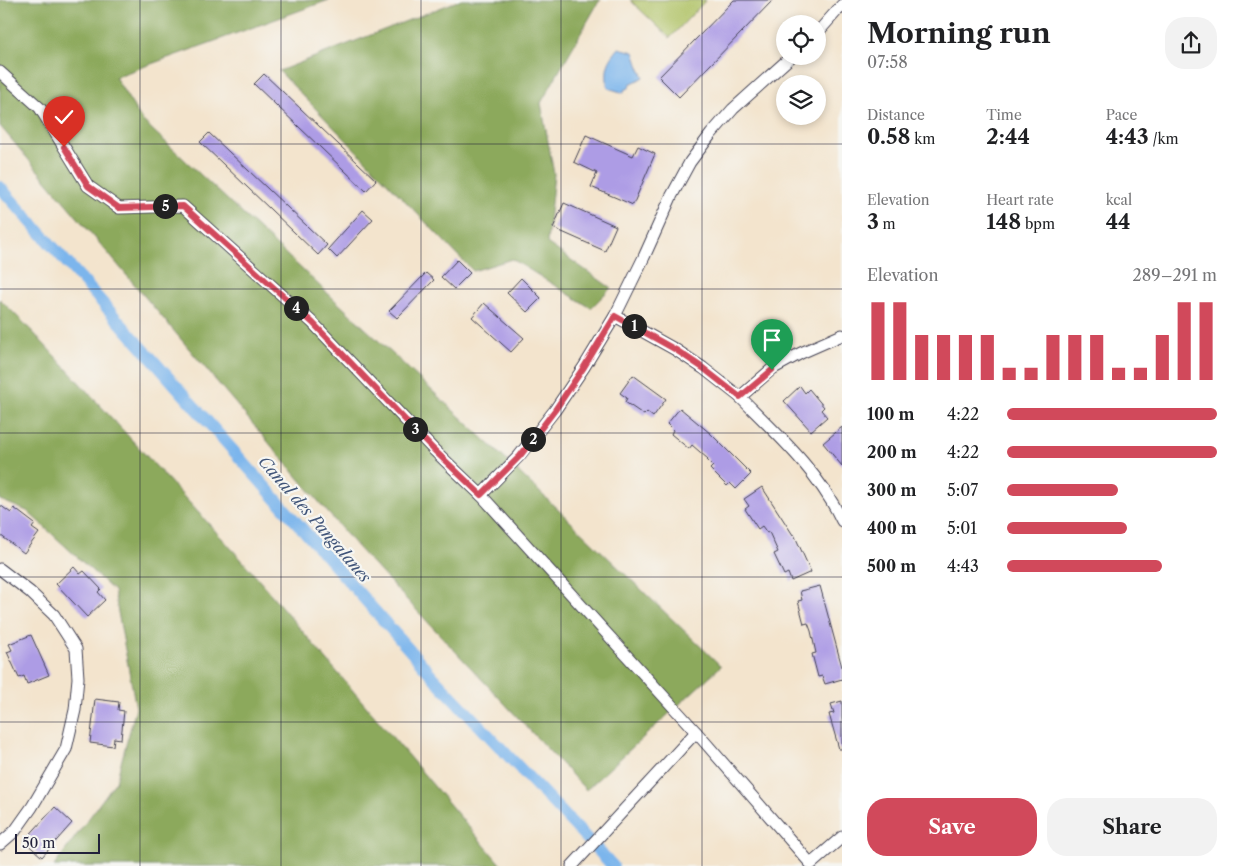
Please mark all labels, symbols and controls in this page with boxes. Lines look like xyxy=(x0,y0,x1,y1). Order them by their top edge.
map controls xyxy=(776,15,826,125)
button: locate xyxy=(776,15,826,65)
text: Morning run xyxy=(867,16,1051,50)
button: share xyxy=(1165,17,1217,69)
text: 07:58 xyxy=(867,52,908,72)
button: layers xyxy=(776,75,826,125)
pin xyxy=(43,96,85,147)
icon: check xyxy=(50,103,78,131)
text: Distance xyxy=(867,106,925,124)
text: Time xyxy=(986,106,1022,124)
text: Pace xyxy=(1106,106,1137,124)
text: 0.58 xyxy=(867,124,910,149)
text: 2:44 xyxy=(986,124,1030,149)
text: 4:43 xyxy=(1106,124,1149,149)
text: km xyxy=(910,130,935,148)
text: /km xyxy=(1149,130,1179,148)
text: Elevation xyxy=(867,191,930,209)
text: Heart rate xyxy=(986,191,1054,209)
text: kcal xyxy=(1106,191,1132,209)
pin: 5 xyxy=(152,194,178,218)
text: 5 xyxy=(162,197,169,215)
text: 3 xyxy=(867,209,879,234)
text: 148 xyxy=(986,209,1021,234)
text: 44 xyxy=(1106,209,1131,234)
text: m xyxy=(879,215,896,233)
text: bpm xyxy=(1021,215,1055,233)
text: Elevation xyxy=(867,265,938,285)
text: 289–291 m xyxy=(1133,265,1217,285)
pin: 4 xyxy=(284,296,308,320)
text: 4 xyxy=(292,299,301,317)
pin: 1 xyxy=(622,314,646,338)
text: 1 xyxy=(631,317,638,335)
pin xyxy=(751,319,793,370)
icon: arrive xyxy=(758,326,786,354)
text: 100 m xyxy=(867,404,914,424)
text: 4:22 xyxy=(947,404,979,424)
pin: 3 xyxy=(402,416,428,442)
text: 3 xyxy=(412,420,419,438)
pin: 2 xyxy=(520,426,546,452)
text: 2 xyxy=(529,430,538,448)
text: 200 m xyxy=(867,442,917,462)
text: 4:22 xyxy=(947,442,979,462)
water label: Canal des Pangalanes xyxy=(255,452,375,586)
text: 300 m xyxy=(867,480,916,500)
text: 5:07 xyxy=(947,480,978,500)
text: 400 m xyxy=(867,518,917,538)
text: 5:01 xyxy=(947,518,977,538)
text: 500 m xyxy=(867,556,916,576)
text: 4:43 xyxy=(947,556,979,576)
button: Save xyxy=(867,798,1037,856)
button: Share xyxy=(1047,798,1217,856)
scale bar xyxy=(15,831,100,854)
text: 50 m xyxy=(22,834,55,852)

